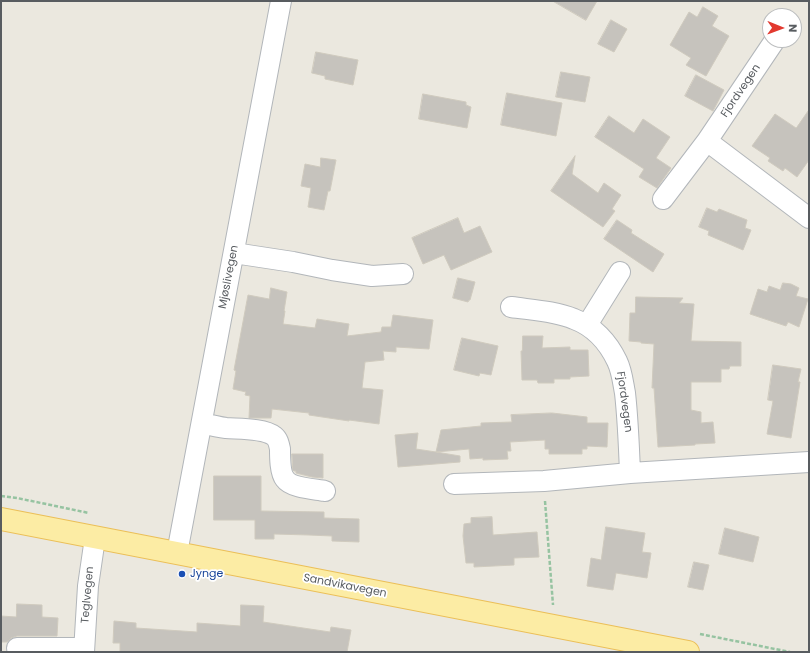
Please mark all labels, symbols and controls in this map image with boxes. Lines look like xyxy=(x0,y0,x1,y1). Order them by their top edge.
north arrow xyxy=(762,8,802,48)
text: N xyxy=(785,24,801,32)
street label: Fjordvegen xyxy=(718,62,764,120)
street label: Mjøslivegen xyxy=(216,244,242,310)
street label: Fjordvegen xyxy=(613,371,635,433)
street label: Teglvegen xyxy=(79,566,97,624)
place label: Jynge xyxy=(190,567,223,581)
marker: Jynge xyxy=(177,569,187,579)
street label: Sandvikavegen xyxy=(302,571,388,601)

